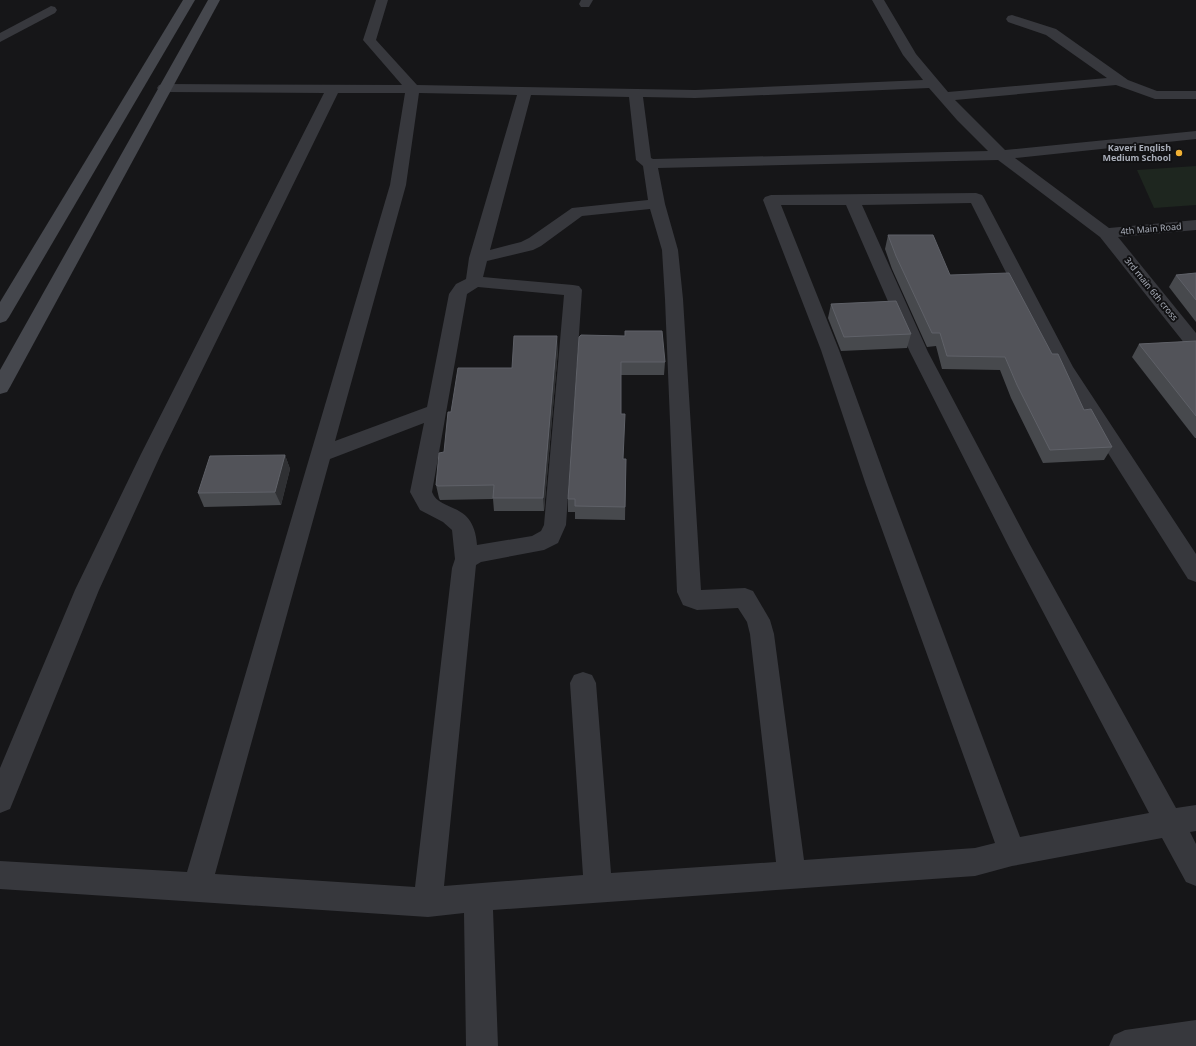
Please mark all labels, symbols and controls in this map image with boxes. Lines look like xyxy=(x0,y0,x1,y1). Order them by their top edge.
place label: Kaveri English Medium School xyxy=(1102,141,1171,164)
marker: Kaveri English Medium School xyxy=(1174,148,1184,158)
street label: 4th Main Road xyxy=(1120,219,1182,238)
street label: 3rd main 6th cross xyxy=(1122,254,1181,323)

